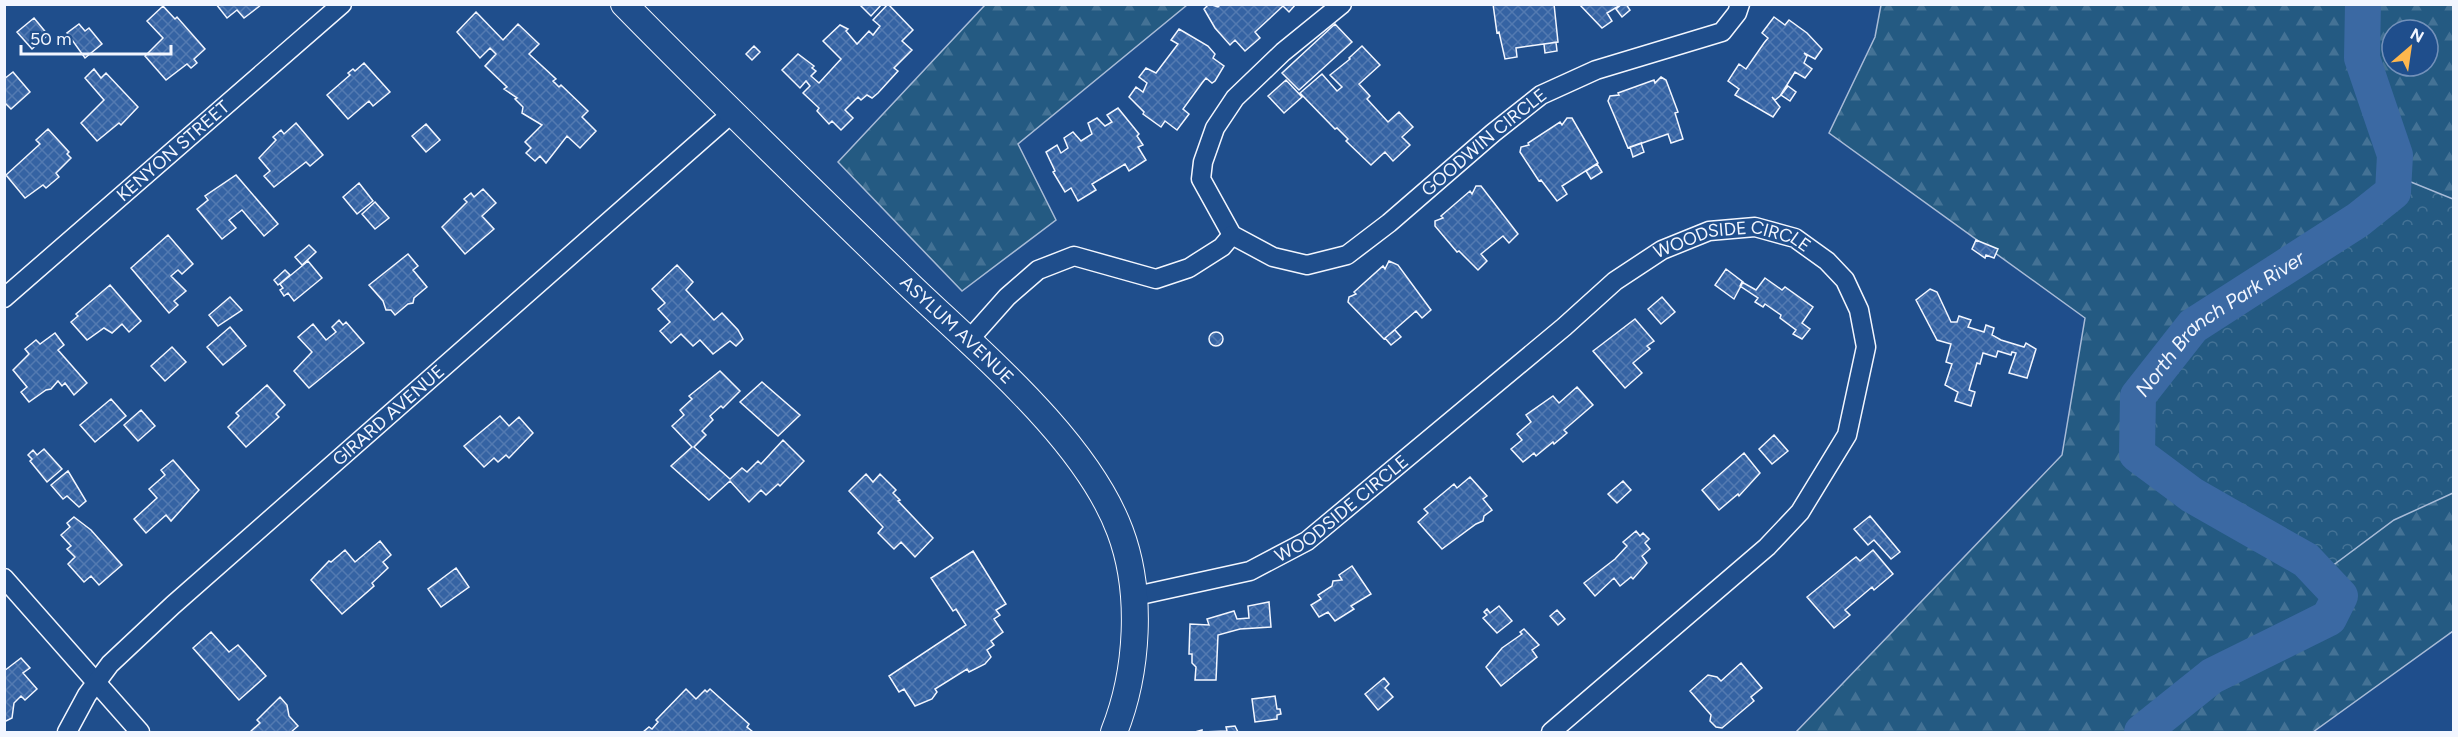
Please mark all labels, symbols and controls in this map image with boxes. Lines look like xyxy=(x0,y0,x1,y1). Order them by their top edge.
scale bar xyxy=(21,18,171,56)
north arrow xyxy=(2380,18,2440,78)
text: N xyxy=(2407,24,2427,47)
text: 50 m xyxy=(30,28,72,50)
street label: GOODWIN CIRCLE xyxy=(1417,84,1551,201)
street label: KENYON STREET xyxy=(112,96,234,206)
text: WOODSIDE CIRCLE xyxy=(1650,215,1815,263)
street label: WOODSIDE CIRCLE xyxy=(1650,242,1814,270)
water label: North Branch Park River xyxy=(2130,245,2310,401)
street label: ASYLUM AVENUE xyxy=(896,271,1018,389)
street label: GIRARD AVENUE xyxy=(328,360,449,470)
street label: WOODSIDE CIRCLE xyxy=(1271,450,1413,567)

